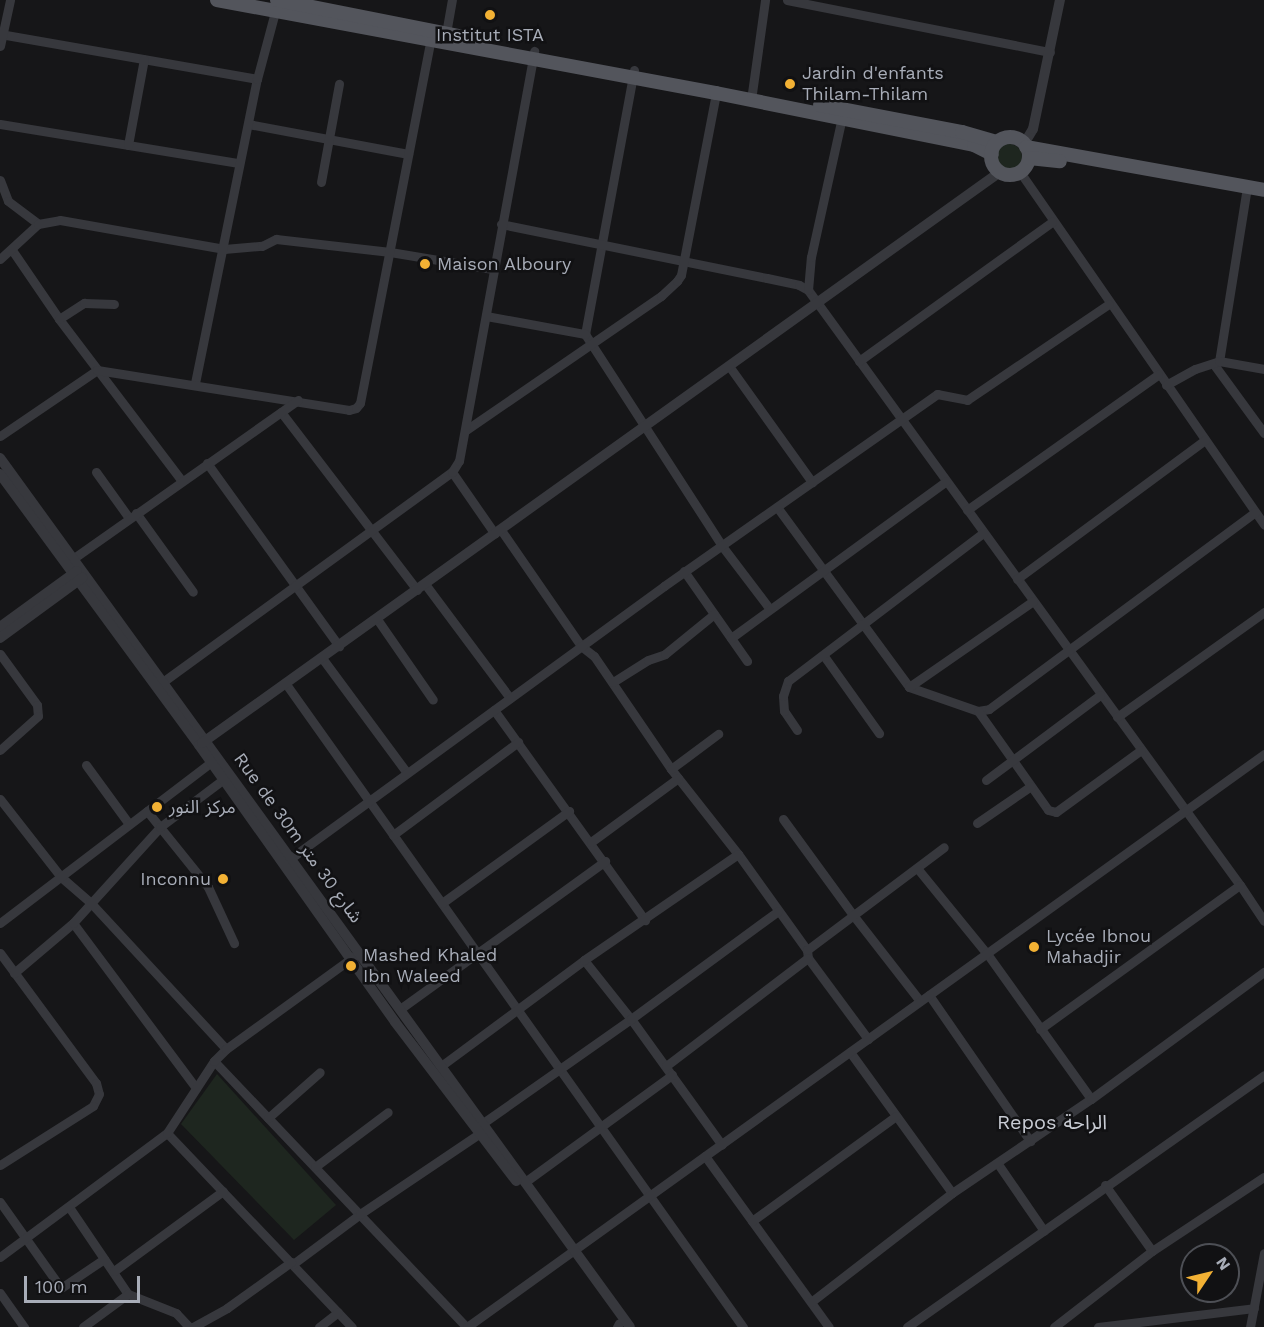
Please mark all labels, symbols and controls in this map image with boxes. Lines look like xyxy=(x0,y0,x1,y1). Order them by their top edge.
marker: Institut ISTA xyxy=(483,8,497,22)
place label: Institut ISTA xyxy=(436,24,544,46)
place label: Jardin d'enfants Thilam-Thilam xyxy=(802,63,944,106)
marker: Jardin d'enfants Thilam-Thilam xyxy=(783,77,797,91)
place label: Maison Alboury xyxy=(437,253,572,275)
marker: Maison Alboury xyxy=(418,257,432,271)
street label: Rue de 30m شارع 30 متر xyxy=(229,749,367,927)
place label: مركز النور xyxy=(169,796,236,818)
marker: مركز النور xyxy=(150,800,164,814)
place label: Inconnu xyxy=(140,868,211,890)
marker: Inconnu xyxy=(216,872,230,886)
place label: Lycée Ibnou Mahadjir xyxy=(1046,926,1151,968)
marker: Lycée Ibnou Mahadjir xyxy=(1027,940,1041,954)
place label: Mashed Khaled Ibn Waleed xyxy=(363,945,497,988)
marker: Mashed Khaled Ibn Waleed xyxy=(344,959,358,973)
district label: Repos الراحة xyxy=(997,1110,1107,1134)
north arrow xyxy=(1180,1243,1240,1303)
text: N xyxy=(1212,1253,1235,1274)
scale bar xyxy=(27,1264,142,1302)
text: 100 m xyxy=(35,1276,88,1297)

